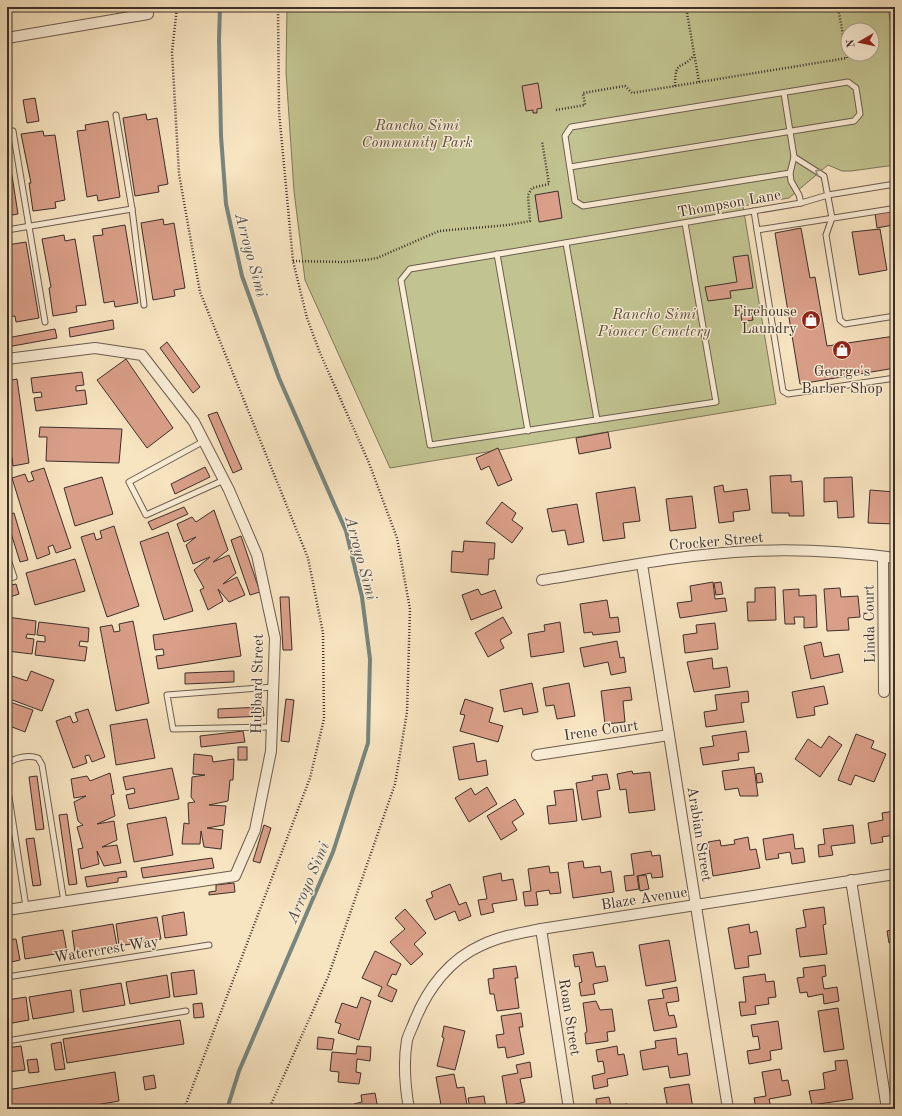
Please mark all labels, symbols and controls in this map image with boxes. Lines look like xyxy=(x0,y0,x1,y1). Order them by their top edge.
north arrow xyxy=(840,22,880,62)
text: N xyxy=(845,38,858,48)
park label: Rancho Simi Community Park xyxy=(361,119,473,151)
one-way arrow xyxy=(814,169,822,177)
street label: Thompson Lane xyxy=(676,188,782,221)
water label: Arroyo Simi xyxy=(231,211,269,300)
place label: Firehouse Laundry xyxy=(733,305,797,337)
park label: Rancho Simi Pioneer Cemetery xyxy=(597,308,711,340)
shop icon: Firehouse Laundry xyxy=(800,309,822,331)
shop icon: George's Barber Shop xyxy=(831,339,853,361)
place label: George's Barber Shop xyxy=(801,365,883,397)
water label: Arroyo Simi xyxy=(341,514,379,603)
street label: Crocker Street xyxy=(668,531,764,554)
street label: Linda Court xyxy=(862,585,879,663)
street label: Hubbard Street xyxy=(250,634,267,734)
street label: Irene Court xyxy=(563,719,639,744)
street label: Arabian Street xyxy=(684,786,713,883)
water label: Arroyo Simi xyxy=(284,839,333,927)
street label: Blaze Avenue xyxy=(600,885,689,914)
street label: Watercrest Way xyxy=(53,935,160,966)
street label: Roan Street xyxy=(555,978,582,1057)

